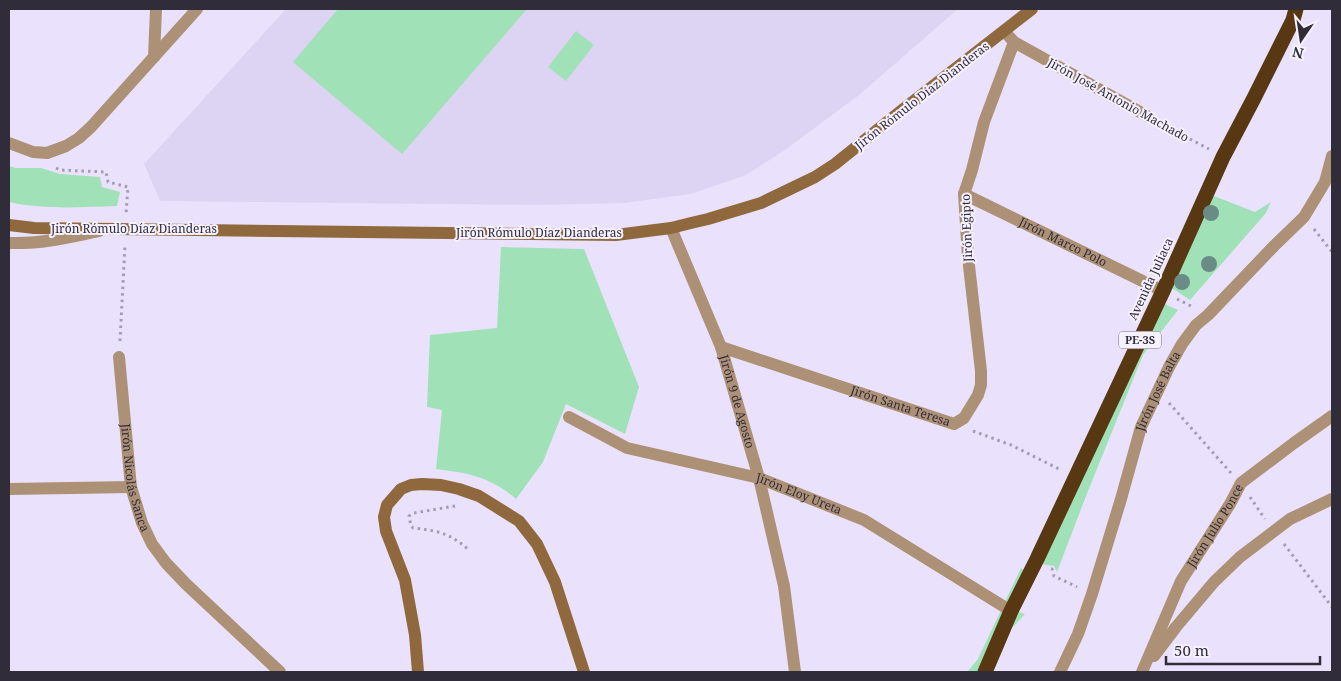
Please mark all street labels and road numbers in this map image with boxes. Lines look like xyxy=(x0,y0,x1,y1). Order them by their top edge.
street label: Jirón Rómulo Díaz Dianderas xyxy=(850,38,992,154)
street label: Jirón José Antonio Machado xyxy=(1044,53,1192,146)
street label: Jirón Egipto xyxy=(957,194,976,263)
street label: Jirón Marco Polo xyxy=(1015,213,1110,270)
street label: Jirón Rómulo Díaz Dianderas xyxy=(50,220,217,237)
street label: Jirón Rómulo Díaz Dianderas xyxy=(455,224,622,241)
street label: Avenida Juliaca xyxy=(1124,235,1177,323)
road number: PE-3S xyxy=(1119,332,1161,348)
street label: Jirón José Balta xyxy=(1131,348,1184,434)
street label: Jirón 9 de Agosto xyxy=(715,352,759,450)
street label: Jirón Santa Teresa xyxy=(848,381,953,430)
street label: Jirón Nicolás Sanca xyxy=(117,422,154,535)
street label: Jirón Eloy Ureta xyxy=(754,468,845,518)
street label: Jirón Julio Ponce xyxy=(1182,481,1247,572)

